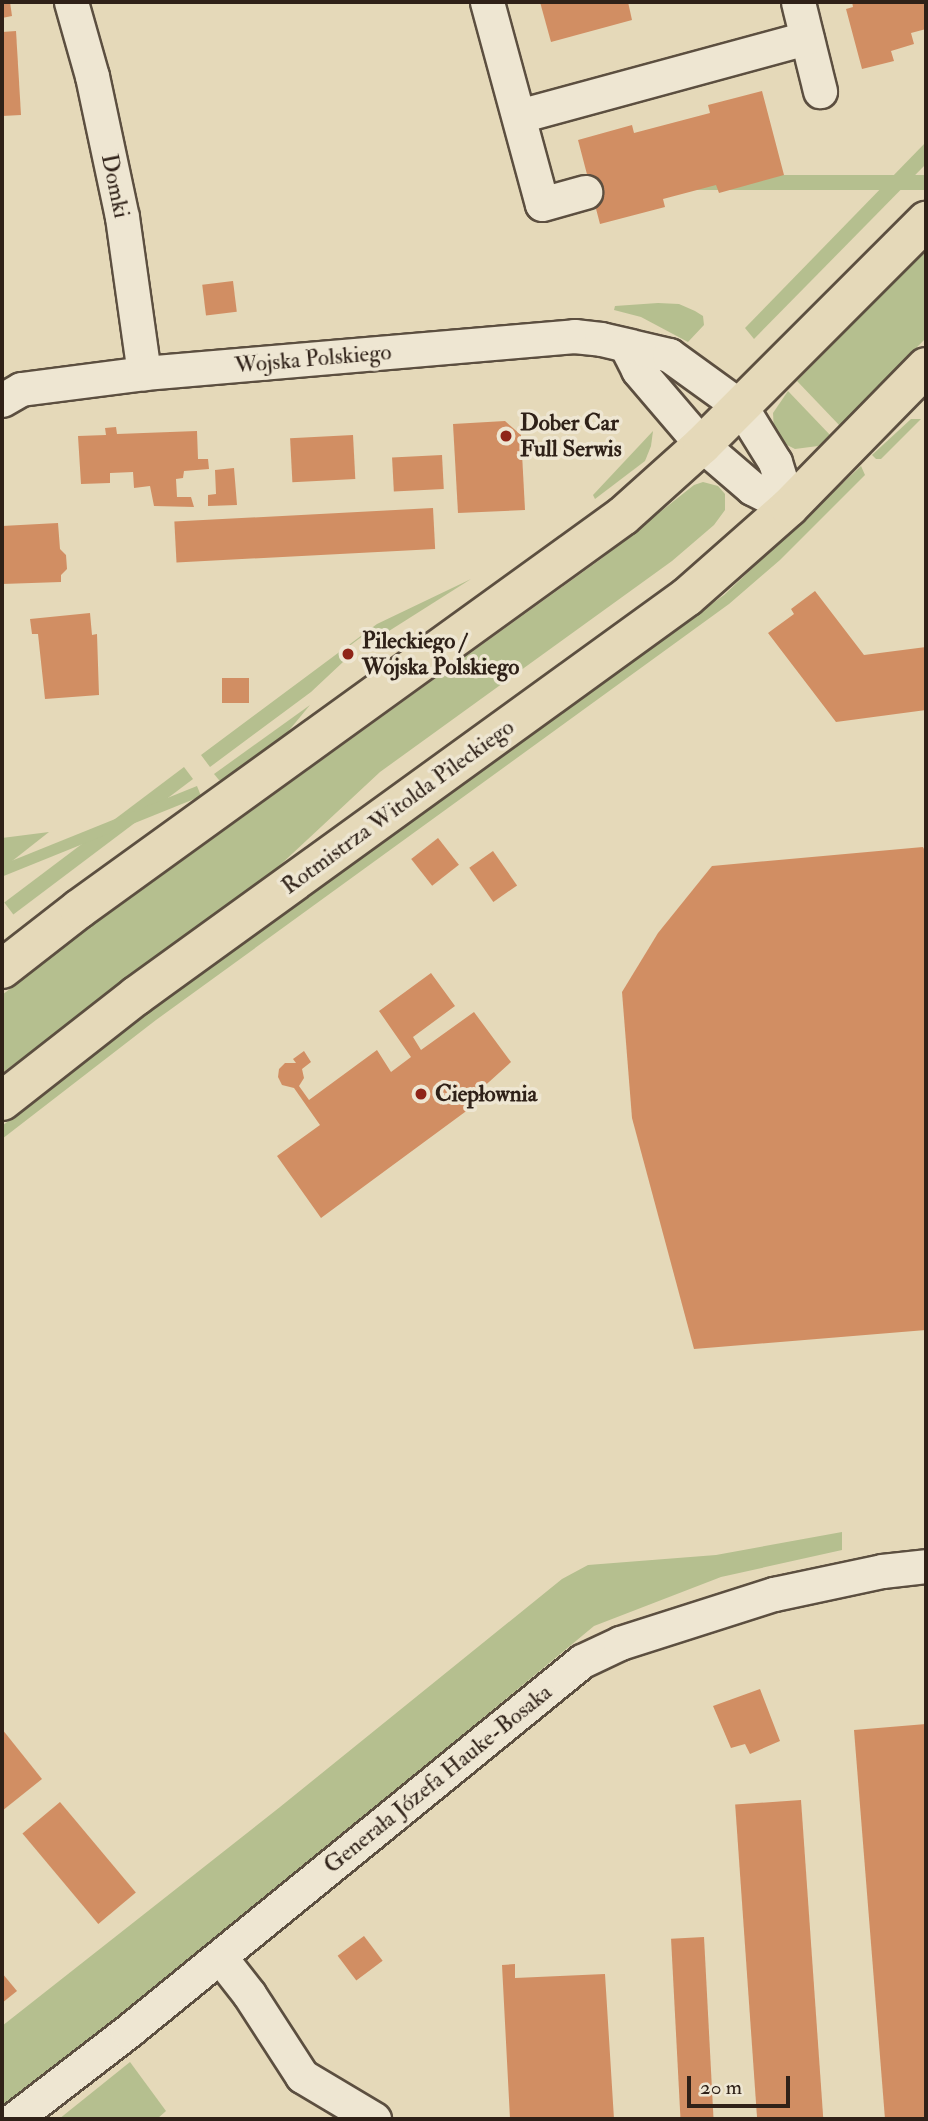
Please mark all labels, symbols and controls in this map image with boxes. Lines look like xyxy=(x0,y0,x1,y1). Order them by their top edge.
street label: Domki xyxy=(95,151,135,221)
street label: Wojska Polskiego xyxy=(233,338,393,380)
place label: Dober Car Full Serwis xyxy=(520,409,622,463)
marker: Dober Car Full Serwis xyxy=(498,428,514,444)
place label: Pileckiego / Wojska Polskiego xyxy=(362,627,519,681)
marker: Pileckiego / Wojska Polskiego xyxy=(340,646,356,662)
street label: Rotmistrza Witolda Pileckiego xyxy=(276,713,520,901)
place label: Ciepłownia xyxy=(435,1080,537,1108)
marker: Ciepłownia xyxy=(413,1086,429,1102)
street label: Generała Józefa Hauke-Bosaka xyxy=(319,1679,557,1879)
scale bar xyxy=(690,2062,793,2106)
text: 20 m xyxy=(700,2074,742,2101)

